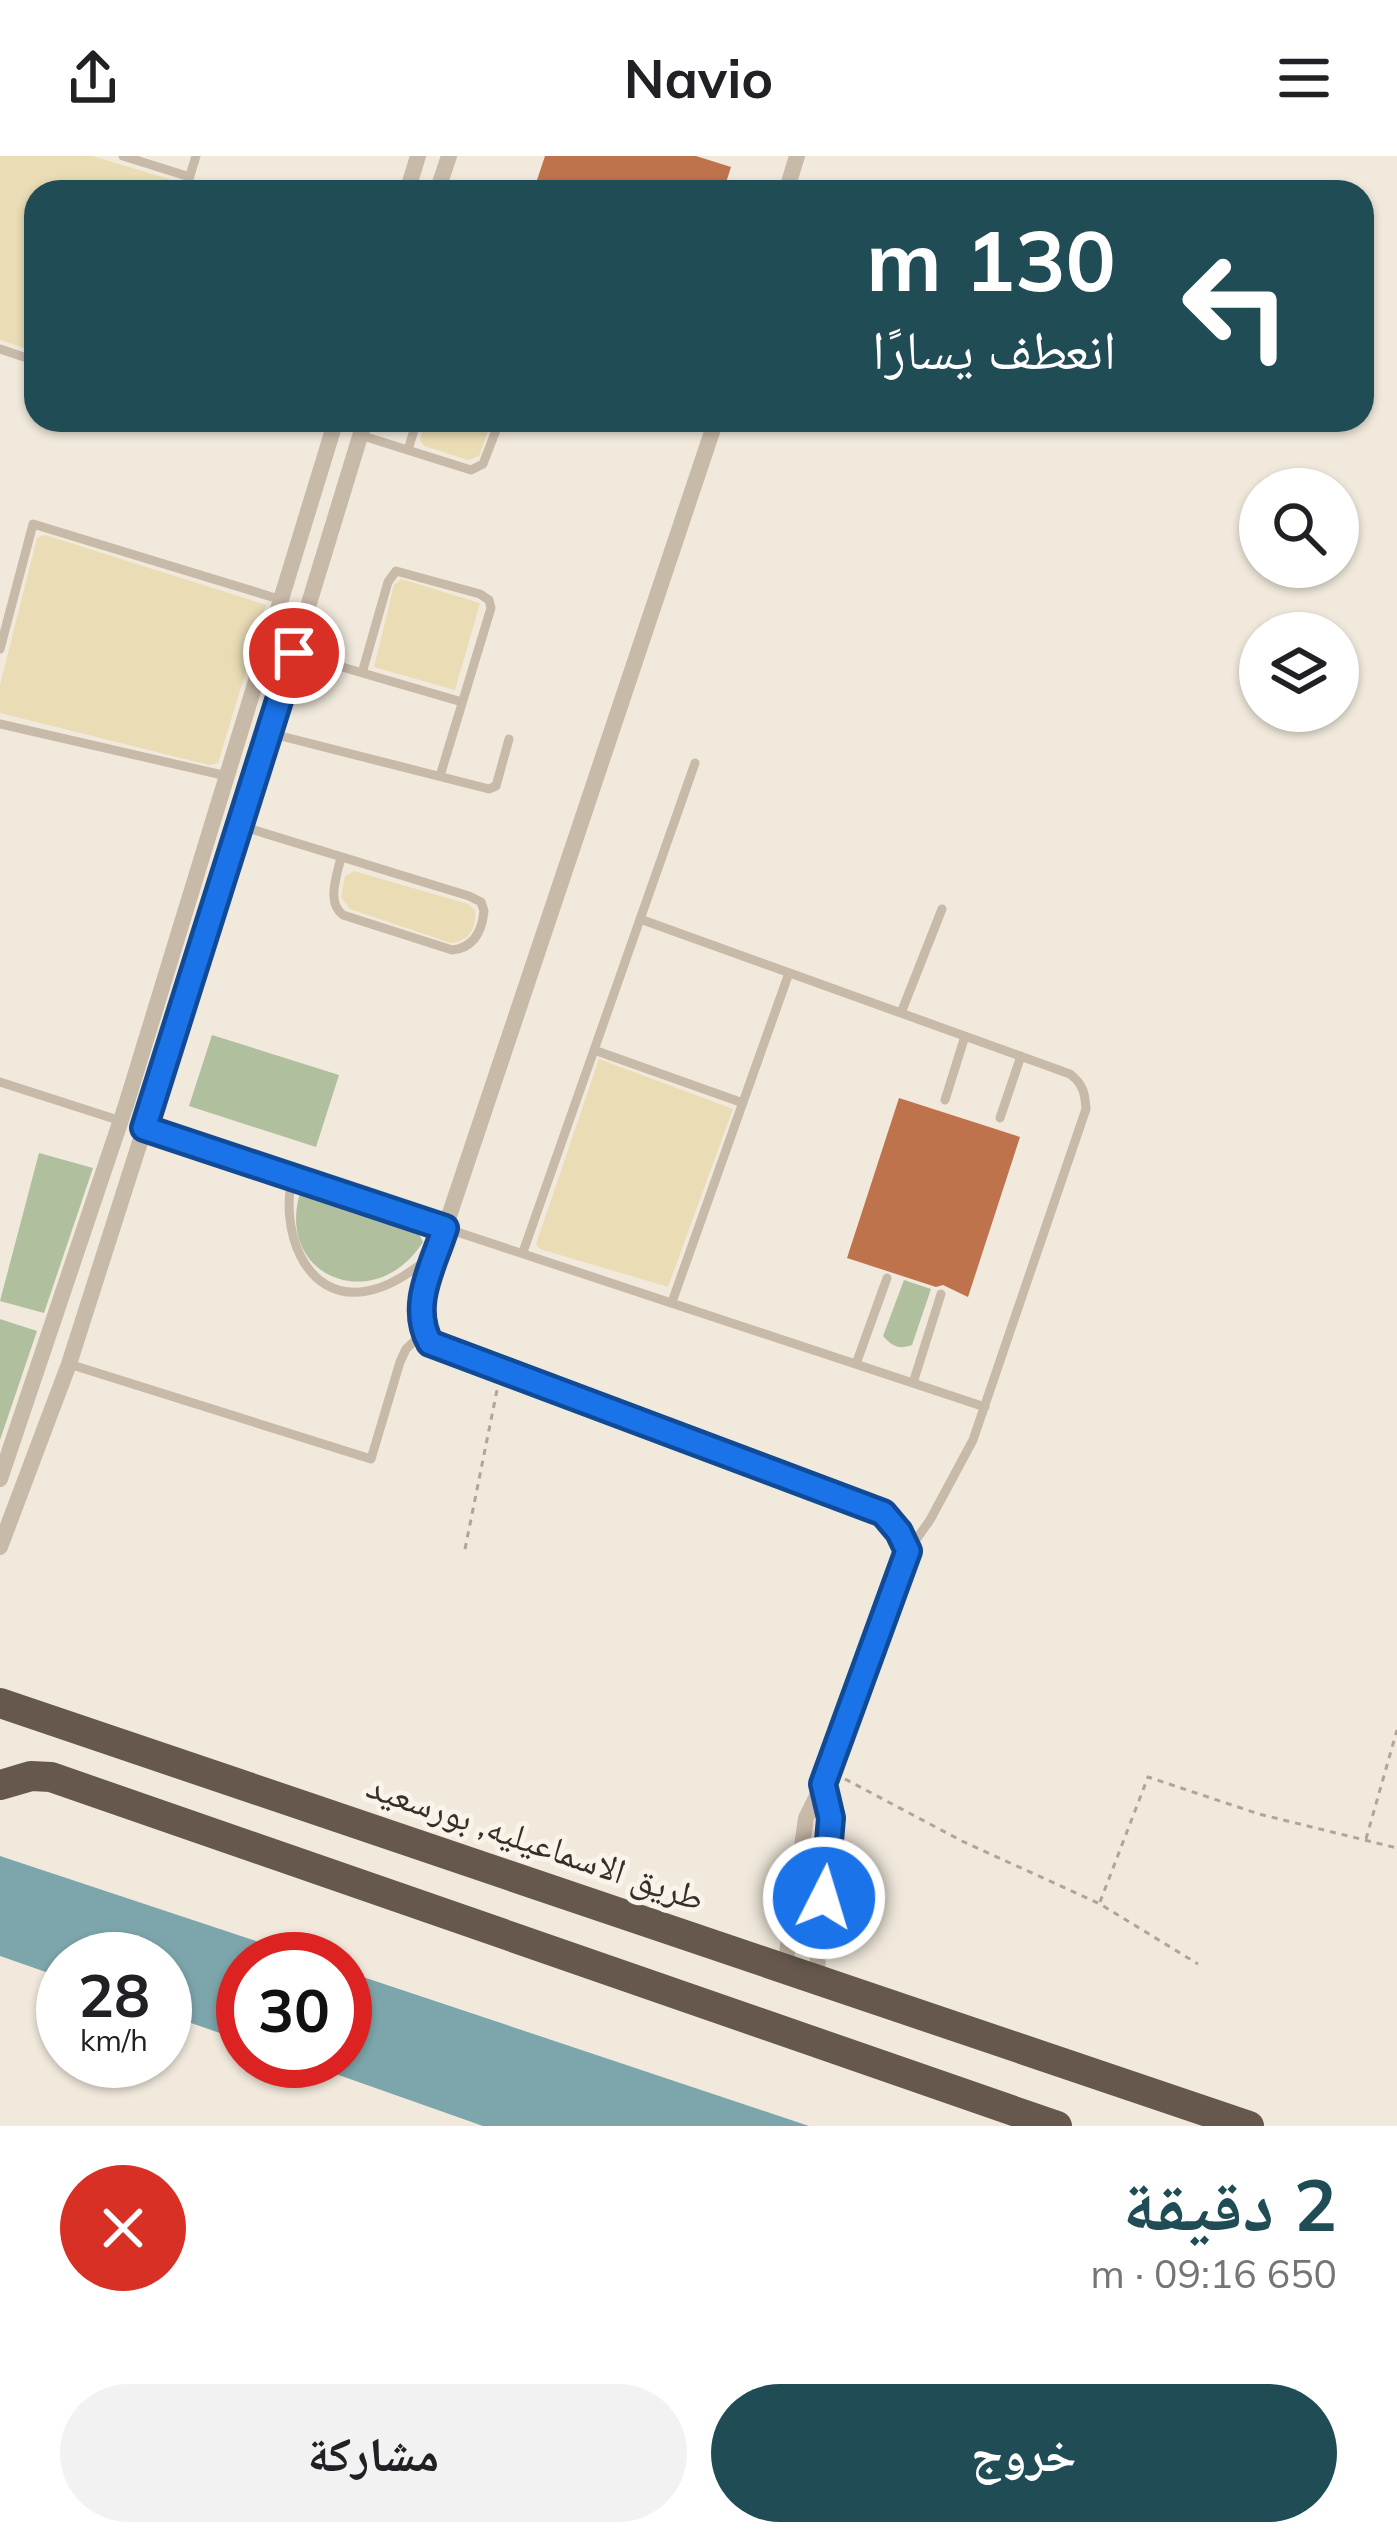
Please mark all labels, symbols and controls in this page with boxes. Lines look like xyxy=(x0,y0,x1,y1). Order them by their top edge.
text: Navio xyxy=(624,44,773,112)
icon: share xyxy=(60,45,126,111)
icon: menu xyxy=(1271,45,1337,111)
text: 130 m xyxy=(866,207,1116,312)
icon: left xyxy=(1158,228,1314,384)
text: انعطف يسارًا xyxy=(872,315,1116,383)
map controls xyxy=(1239,468,1359,732)
button: search xyxy=(1239,468,1359,588)
pin xyxy=(243,602,345,704)
button: layers xyxy=(1239,612,1359,732)
icon: arrive xyxy=(261,620,327,686)
street label: طريق الاسماعيليه, بورسعيد xyxy=(361,1762,711,1920)
position arrow xyxy=(761,1835,887,1961)
speed limit sign: 30 xyxy=(216,1932,372,2088)
text: 28 xyxy=(78,1957,150,2032)
text: km/h xyxy=(80,2021,148,2059)
text: 2 دقيقة xyxy=(1123,2159,1337,2249)
button: close xyxy=(60,2165,186,2291)
text: 650 m · 09:16 xyxy=(1091,2249,1337,2298)
button: مشاركة xyxy=(60,2384,687,2522)
button: خروج xyxy=(711,2384,1337,2522)

